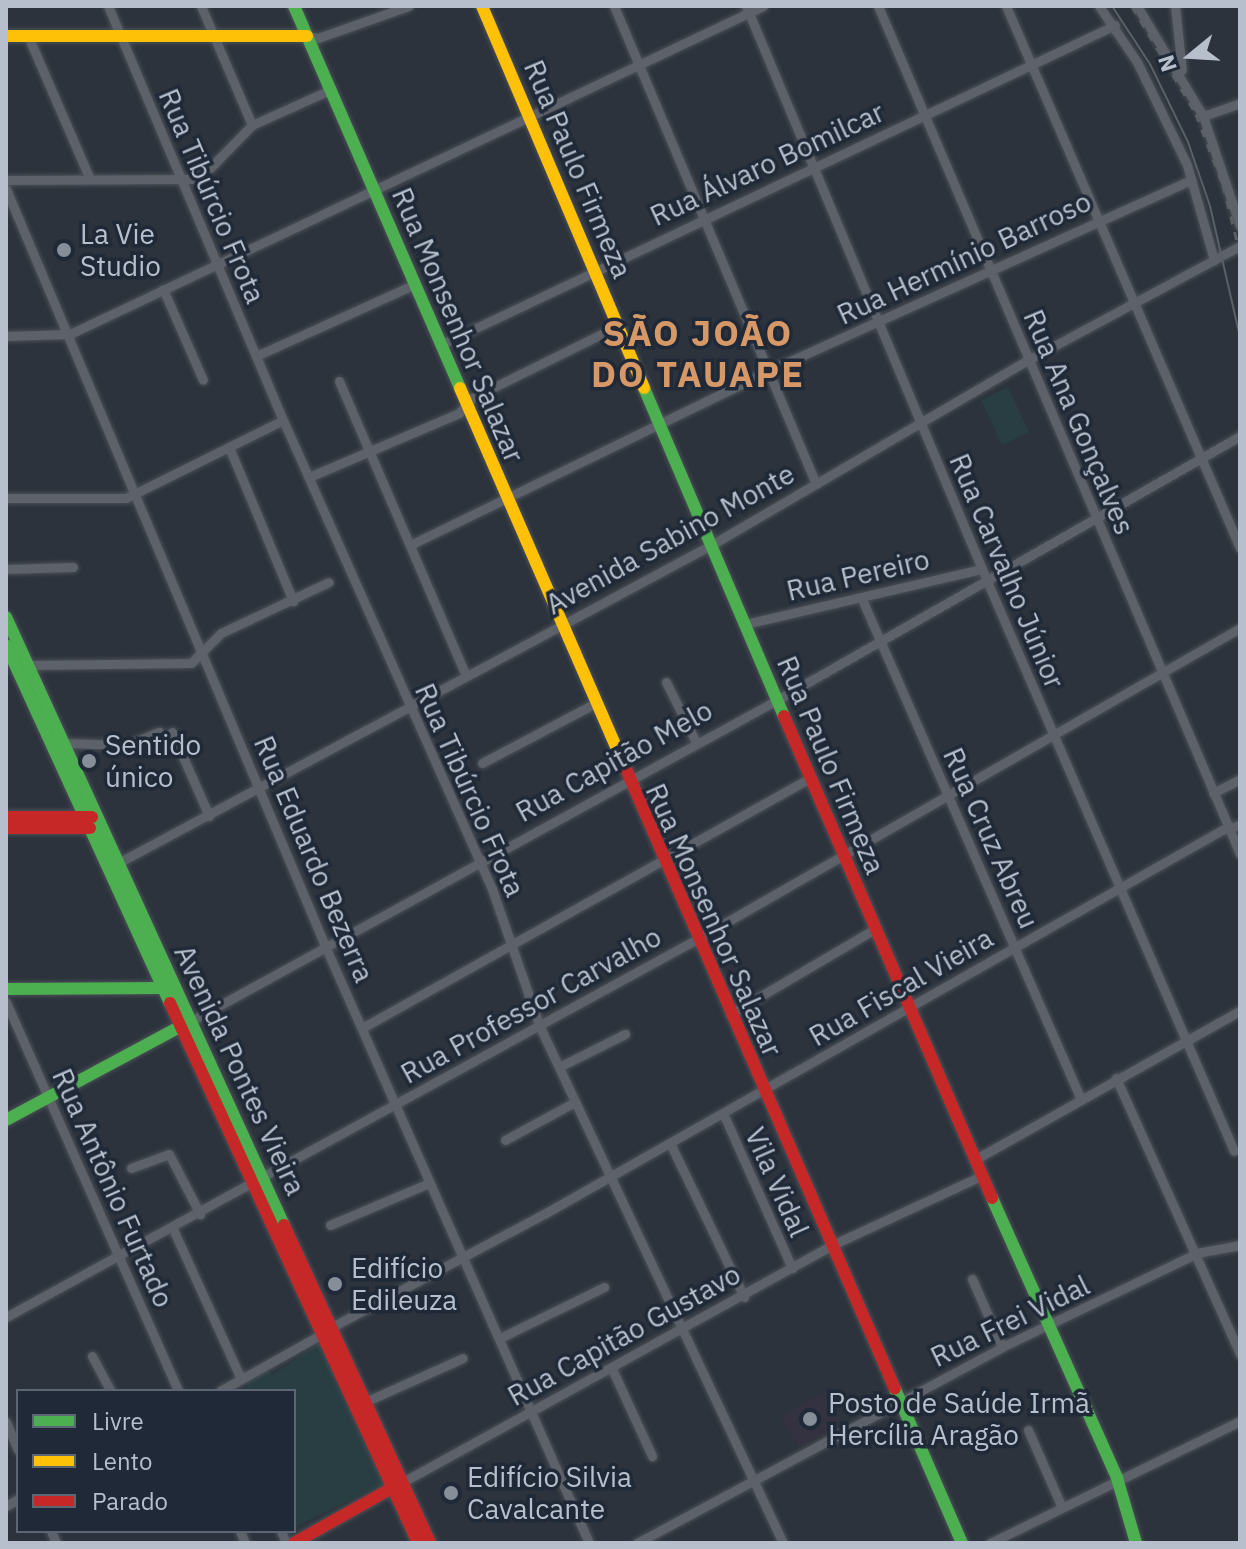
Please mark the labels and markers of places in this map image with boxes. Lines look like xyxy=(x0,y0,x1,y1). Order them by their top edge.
place label: La Vie Studio xyxy=(80,217,161,283)
marker: La Vie Studio xyxy=(55,241,73,259)
place label: Sentido único xyxy=(105,728,201,794)
marker: Sentido único xyxy=(80,752,98,770)
place label: Edifício Edileuza xyxy=(351,1251,457,1317)
marker: Edifício Edileuza xyxy=(326,1275,344,1293)
place label: Posto de Saúde Irmã Hercília Aragão xyxy=(828,1386,1090,1452)
marker: Posto de Saúde Irmã Hercília Aragão xyxy=(799,1408,821,1430)
place label: Edifício Silvia Cavalcante xyxy=(467,1460,632,1526)
marker: Edifício Silvia Cavalcante xyxy=(442,1484,460,1502)

